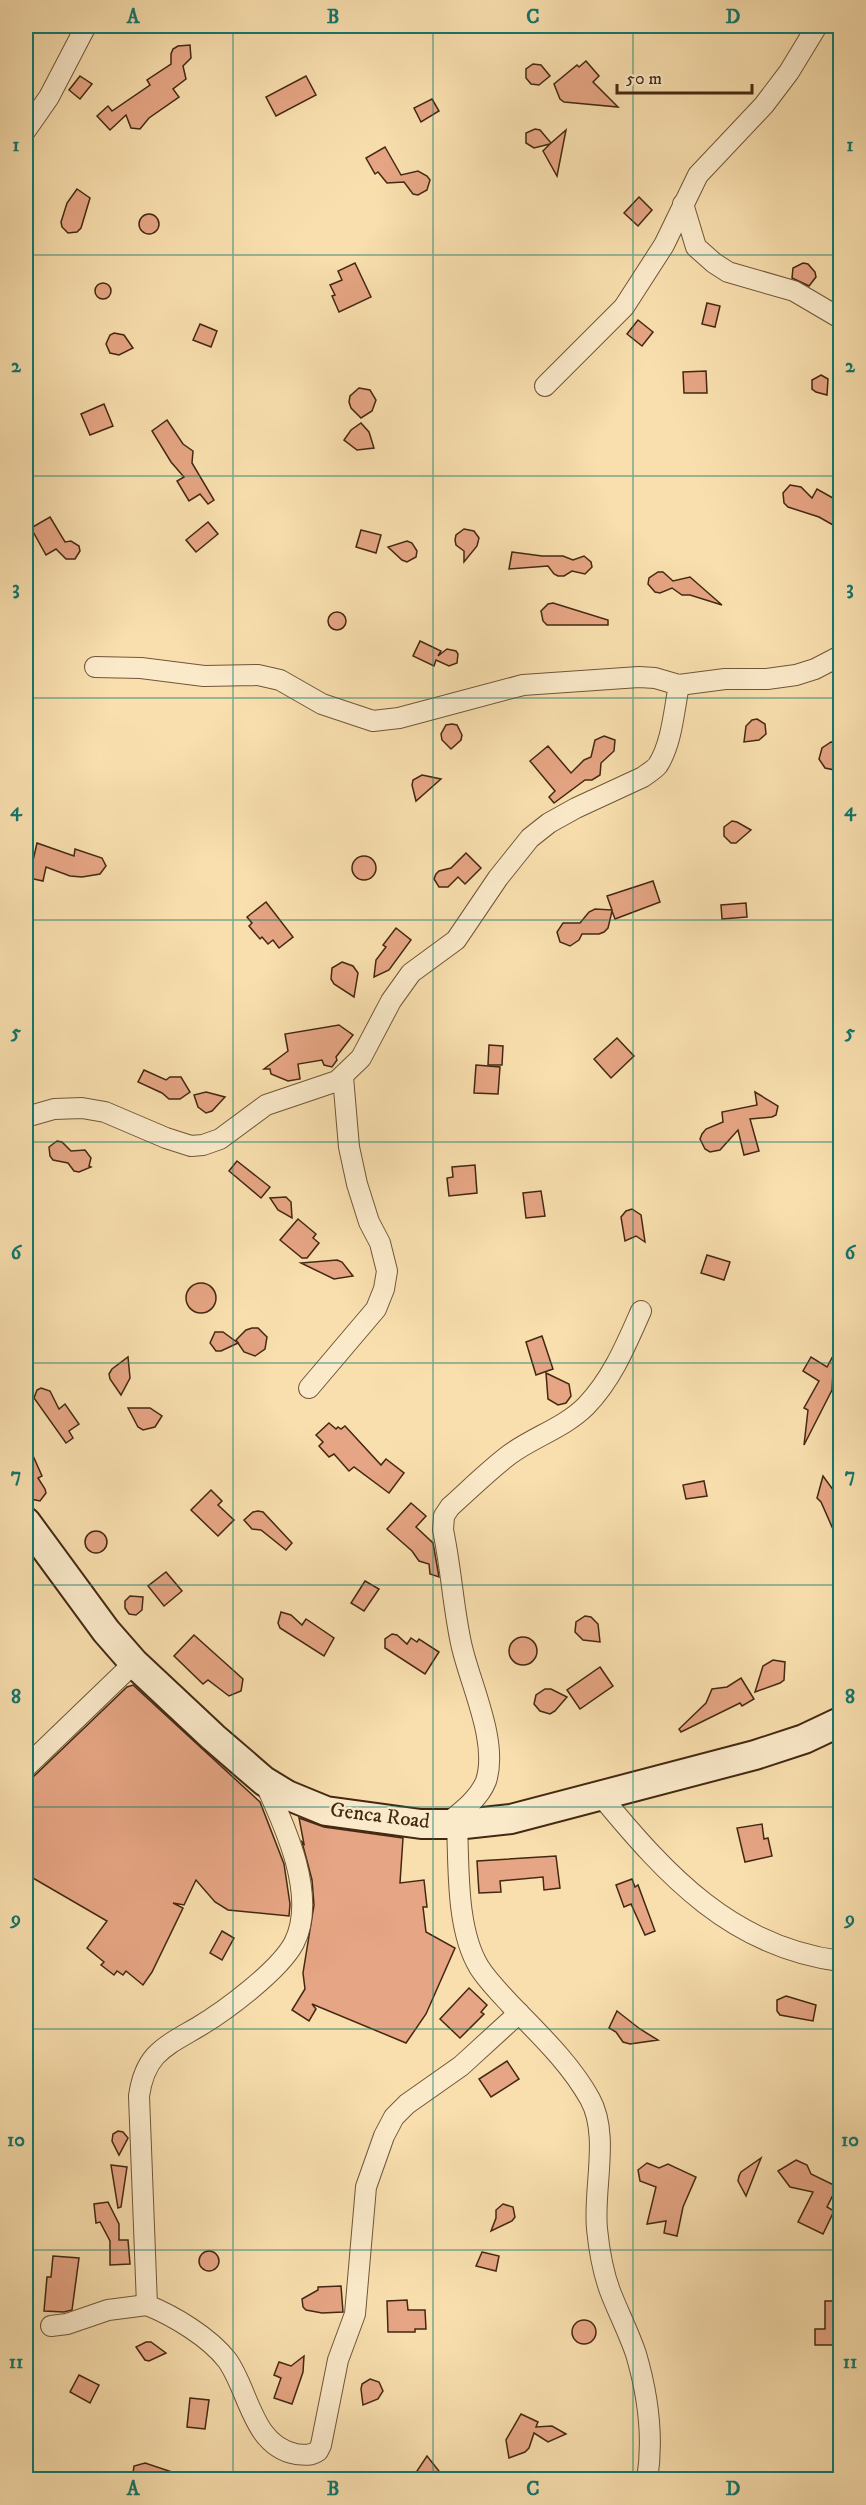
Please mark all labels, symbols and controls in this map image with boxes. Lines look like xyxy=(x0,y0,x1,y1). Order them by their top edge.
text: A xyxy=(126,5,141,30)
text: B xyxy=(327,5,339,30)
text: C xyxy=(526,5,540,30)
text: D xyxy=(726,5,741,30)
scale bar xyxy=(617,57,752,95)
text: 50 m xyxy=(626,68,662,90)
text: 1 xyxy=(12,133,20,158)
text: 1 xyxy=(846,133,854,158)
text: 2 xyxy=(11,354,22,379)
text: 2 xyxy=(845,354,856,379)
text: 3 xyxy=(12,576,20,601)
text: 3 xyxy=(846,576,854,601)
text: 4 xyxy=(10,798,23,823)
text: 4 xyxy=(844,798,857,823)
text: 5 xyxy=(10,1020,21,1045)
text: 5 xyxy=(844,1020,855,1045)
text: 6 xyxy=(11,1241,23,1266)
text: 6 xyxy=(845,1241,857,1266)
text: 7 xyxy=(11,1463,21,1488)
text: 7 xyxy=(845,1463,855,1488)
text: 8 xyxy=(11,1685,21,1710)
text: 8 xyxy=(845,1685,855,1710)
street label: Genca Road xyxy=(329,1797,432,1835)
text: 9 xyxy=(9,1907,21,1932)
text: 9 xyxy=(843,1907,855,1932)
text: 10 xyxy=(7,2128,25,2153)
text: 10 xyxy=(841,2128,859,2153)
text: 11 xyxy=(9,2350,23,2375)
text: 11 xyxy=(843,2350,857,2375)
text: A xyxy=(126,2477,141,2502)
text: B xyxy=(327,2477,339,2502)
text: C xyxy=(526,2477,540,2502)
text: D xyxy=(726,2477,741,2502)

